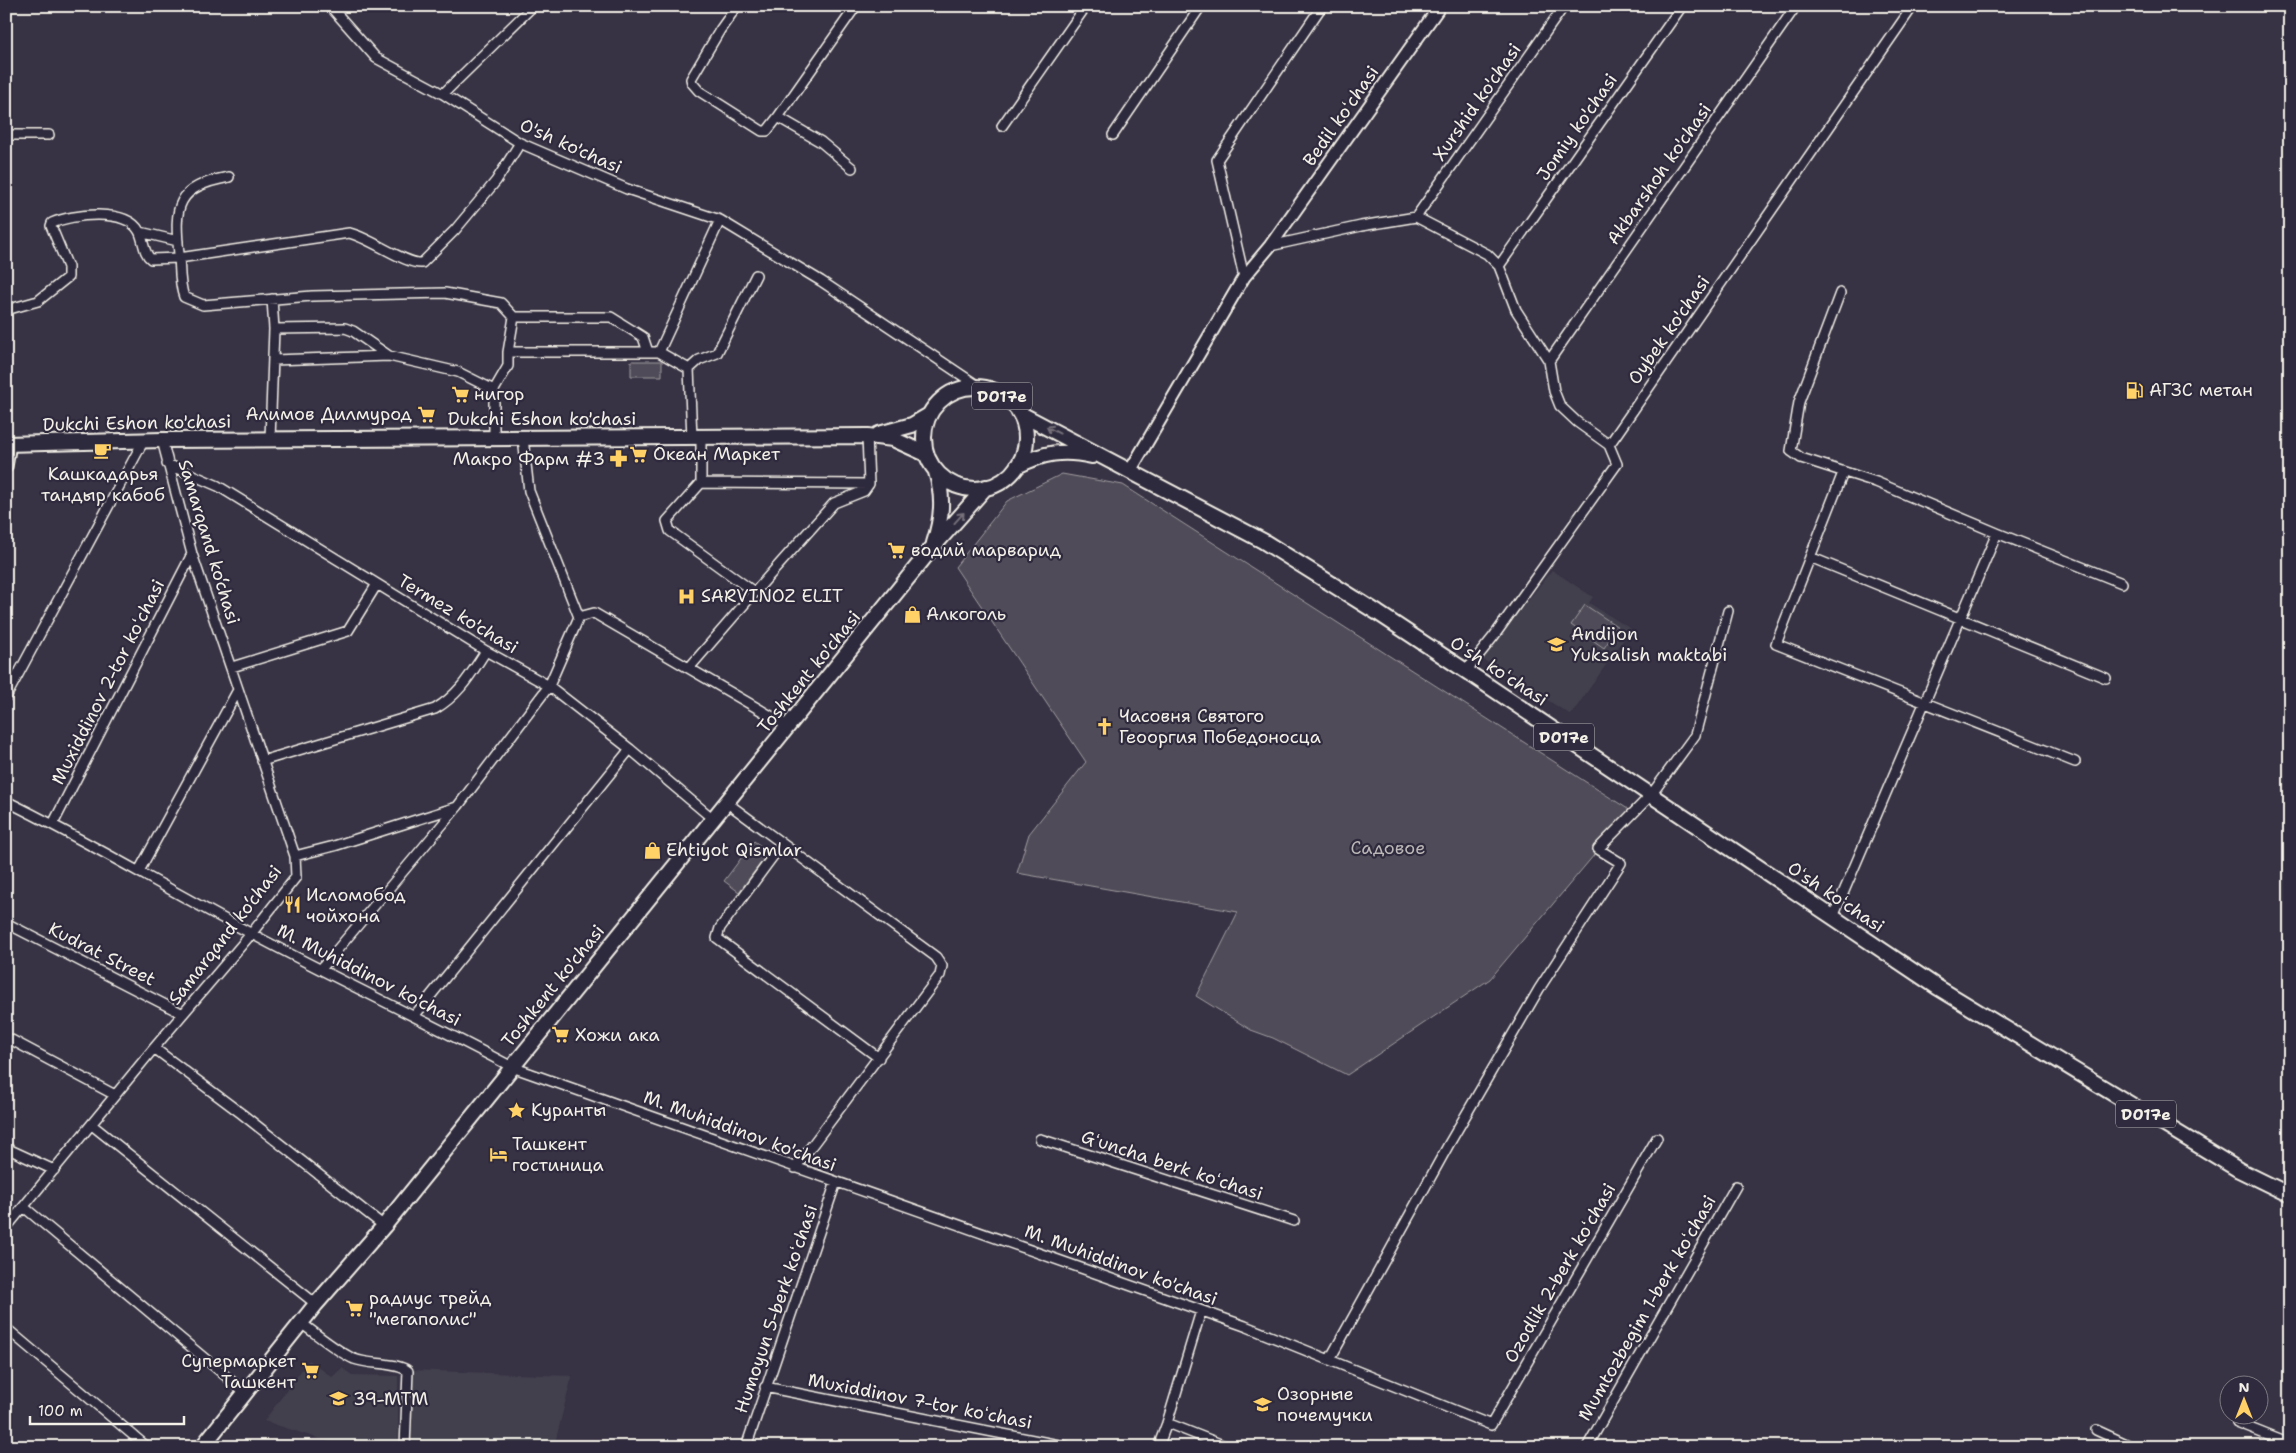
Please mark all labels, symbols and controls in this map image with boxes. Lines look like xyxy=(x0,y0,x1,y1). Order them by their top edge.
street label: Xurshid ko'chasi xyxy=(1427,38,1527,166)
street label: Bedil koʻchasi xyxy=(1298,61,1384,171)
street label: Jomiy ko'chasi xyxy=(1531,69,1623,185)
street label: Akbarshoh ko'chasi xyxy=(1601,99,1717,249)
street label: O'sh ko'chasi xyxy=(516,113,626,179)
street label: Oybek ko'chasi xyxy=(1623,271,1715,389)
place label: АГЗС метан xyxy=(2149,378,2253,402)
fuel station icon: АГЗС метан xyxy=(2125,380,2145,400)
place label: нигор xyxy=(474,382,525,406)
road number: D017e xyxy=(972,382,1032,410)
supermarket icon: нигор xyxy=(450,384,470,404)
place label: Алимов Дилмурод xyxy=(245,402,413,426)
supermarket icon: Алимов Дилмурод xyxy=(416,404,436,424)
street label: Dukchi Eshon ko'chasi xyxy=(448,407,636,431)
street label: Dukchi Eshon ko'chasi xyxy=(43,409,231,437)
one-way arrow xyxy=(1046,425,1061,435)
cafe icon: Кашкадарья тандыр кабоб xyxy=(93,441,113,461)
place label: Океан Маркет xyxy=(653,442,781,466)
supermarket icon: Океан Маркет xyxy=(629,444,649,464)
place label: Макро Фарм #3 xyxy=(453,447,605,471)
pharmacy icon: Макро Фарм #3 xyxy=(609,449,629,469)
street label: Samarqand ko‘chasi xyxy=(173,457,245,627)
place label: Кашкадарья тандыр кабоб xyxy=(41,462,165,507)
one-way arrow xyxy=(954,511,965,524)
place label: водий марварид xyxy=(911,538,1062,562)
supermarket icon: водий марварид xyxy=(887,540,907,560)
street label: Termez ko'chasi xyxy=(393,569,523,659)
street label: Muxiddinov 2-tor koʻchasi xyxy=(46,575,170,789)
place label: SARVINOZ ELIT xyxy=(701,584,843,608)
hospital icon: SARVINOZ ELIT xyxy=(677,586,697,606)
place label: Алкоголь xyxy=(926,602,1006,626)
shop icon: Алкоголь xyxy=(902,604,922,624)
street label: Toshkent ko'chasi xyxy=(752,606,866,738)
place label: Andijon Yuksalish maktabi xyxy=(1571,622,1727,667)
street label: Oʻsh koʻchasi xyxy=(1446,630,1552,712)
school or university icon: Andijon Yuksalish maktabi xyxy=(1547,634,1567,654)
place label: Часовня Святого Геооргия Победоносца xyxy=(1119,704,1321,749)
church icon: Часовня Святого Геооргия Победоносца xyxy=(1095,716,1115,736)
road number: D017e xyxy=(1534,724,1594,750)
park label: Садовое xyxy=(1351,836,1425,860)
place label: Ehtiyot Qismlar xyxy=(666,838,802,862)
shop icon: Ehtiyot Qismlar xyxy=(642,840,662,860)
street label: Oʻsh koʻchasi xyxy=(1783,856,1889,938)
street label: Samarqand ko‘chasi xyxy=(163,860,287,1010)
place label: Исломобод чойхона xyxy=(306,883,406,928)
restaurant icon: Исломобод чойхона xyxy=(282,895,302,915)
street label: Kudrat Street xyxy=(44,917,160,991)
street label: M. Muhiddinov ko'chasi xyxy=(273,918,465,1032)
street label: Toshkent ko'chasi xyxy=(496,920,610,1052)
place label: Хожи ака xyxy=(575,1023,660,1047)
supermarket icon: Хожи ака xyxy=(551,1025,571,1045)
street label: M. Muhiddinov ko'chasi xyxy=(640,1085,840,1177)
place label: Куранты xyxy=(531,1098,606,1122)
place icon: Куранты xyxy=(507,1100,527,1120)
road number: D017e xyxy=(2116,1100,2176,1128)
street label: Gʻuncha berk koʻchasi xyxy=(1078,1124,1266,1206)
place label: Ташкент гостиница xyxy=(512,1132,604,1177)
hotel icon: Ташкент гостиница xyxy=(488,1144,508,1164)
street label: Ozodlik 2-berk koʻchasi xyxy=(1499,1179,1621,1367)
street label: Mumtozbegim 1-berk koʻchasi xyxy=(1572,1191,1722,1425)
street label: Humoyun 5-berk koʻchasi xyxy=(729,1201,823,1417)
street label: M. Muhiddinov ko'chasi xyxy=(1021,1219,1221,1311)
place label: радиус трейд "мегаполис" xyxy=(369,1286,492,1331)
supermarket icon: радиус трейд "мегаполис" xyxy=(345,1298,365,1318)
place label: Супермаркет Ташкент xyxy=(181,1349,297,1394)
supermarket icon: Супермаркет Ташкент xyxy=(300,1361,320,1381)
street label: Muxiddinov 7-tor koʻchasi xyxy=(806,1367,1034,1435)
north arrow xyxy=(2218,1376,2268,1426)
text: N xyxy=(2238,1378,2250,1396)
place label: Озорные почемучки xyxy=(1277,1382,1373,1427)
place label: 39-MTM xyxy=(353,1387,428,1411)
school or university icon: 39-MTM xyxy=(329,1389,349,1409)
scale bar xyxy=(30,1393,184,1425)
school or university icon: Озорные почемучки xyxy=(1253,1394,1273,1414)
text: 100 m xyxy=(38,1401,83,1421)

